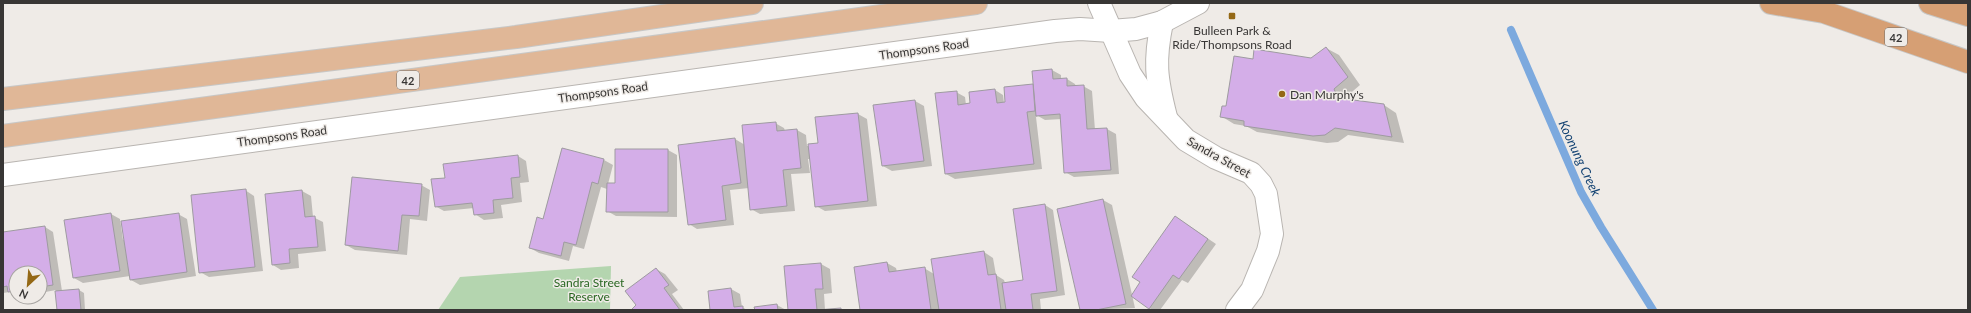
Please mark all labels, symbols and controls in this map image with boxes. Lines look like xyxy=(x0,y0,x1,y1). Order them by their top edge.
marker: Bulleen Park & Ride/Thompsons Road xyxy=(1227,11,1237,21)
place label: Bulleen Park & Ride/Thompsons Road xyxy=(1172,23,1292,52)
road number: 42 xyxy=(1885,28,1907,46)
street label: Thompsons Road xyxy=(878,35,970,63)
road number: 42 xyxy=(397,71,419,89)
street label: Thompsons Road xyxy=(557,78,649,106)
place label: Dan Murphy's xyxy=(1290,87,1364,102)
marker: Dan Murphy's xyxy=(1277,89,1287,99)
water label: Koonung Creek xyxy=(1555,118,1605,199)
street label: Thompsons Road xyxy=(236,122,328,150)
street label: Sandra Street xyxy=(1184,133,1254,181)
north arrow xyxy=(8,265,48,305)
park label: Sandra Street Reserve xyxy=(554,275,625,304)
text: N xyxy=(17,287,30,302)

